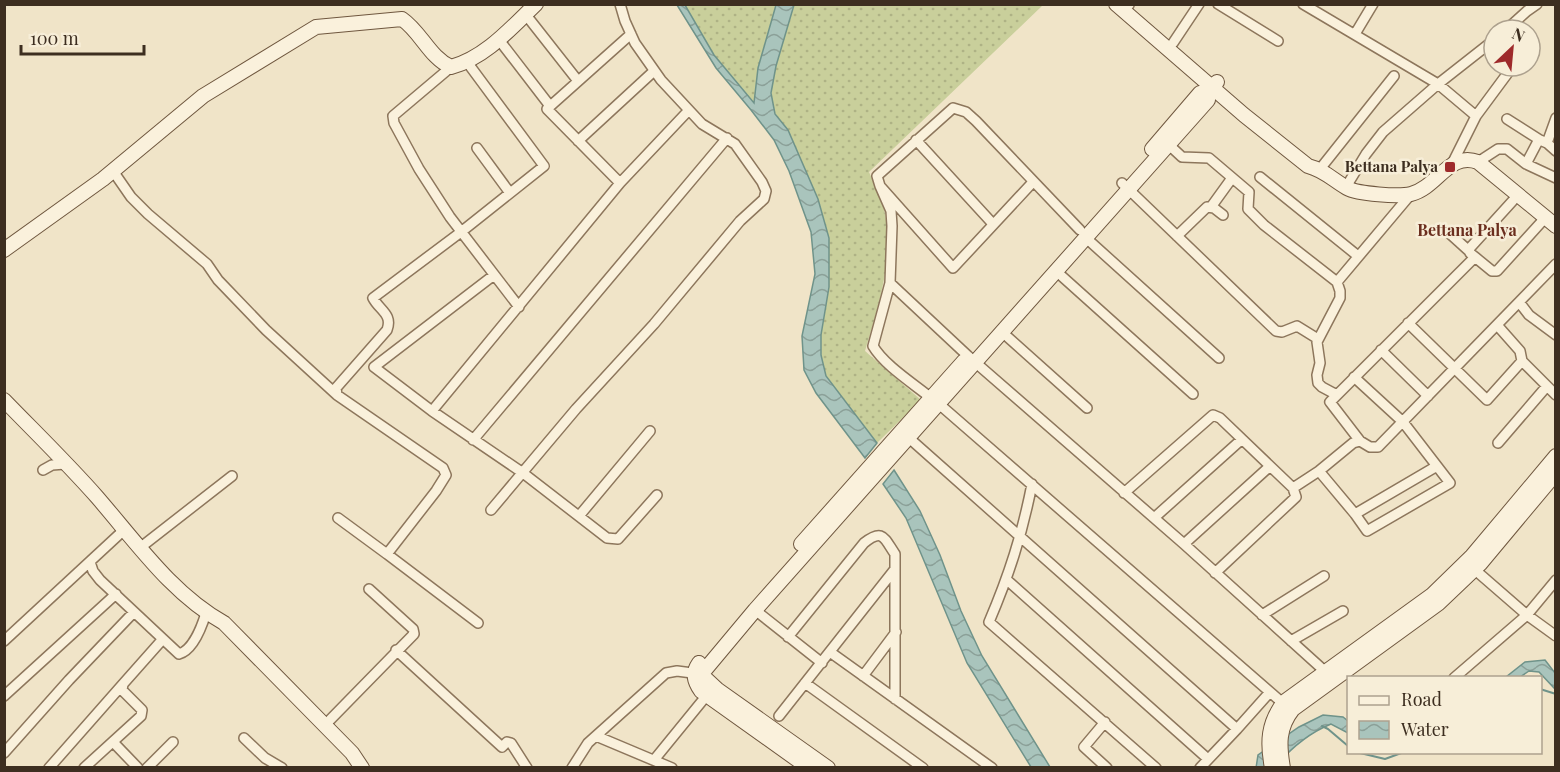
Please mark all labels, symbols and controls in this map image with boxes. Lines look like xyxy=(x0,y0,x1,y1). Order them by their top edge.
scale bar xyxy=(21,18,144,56)
north arrow xyxy=(1482,18,1542,78)
text: N xyxy=(1509,22,1529,46)
text: 100 m xyxy=(30,26,79,50)
place label: Bettana Palya xyxy=(1345,156,1438,176)
marker: Bettana Palya xyxy=(1443,160,1457,174)
district label: Bettana Palya xyxy=(1417,219,1517,240)
legend xyxy=(1347,676,1542,754)
text: Road xyxy=(1401,687,1442,711)
text: Water xyxy=(1400,717,1449,741)

